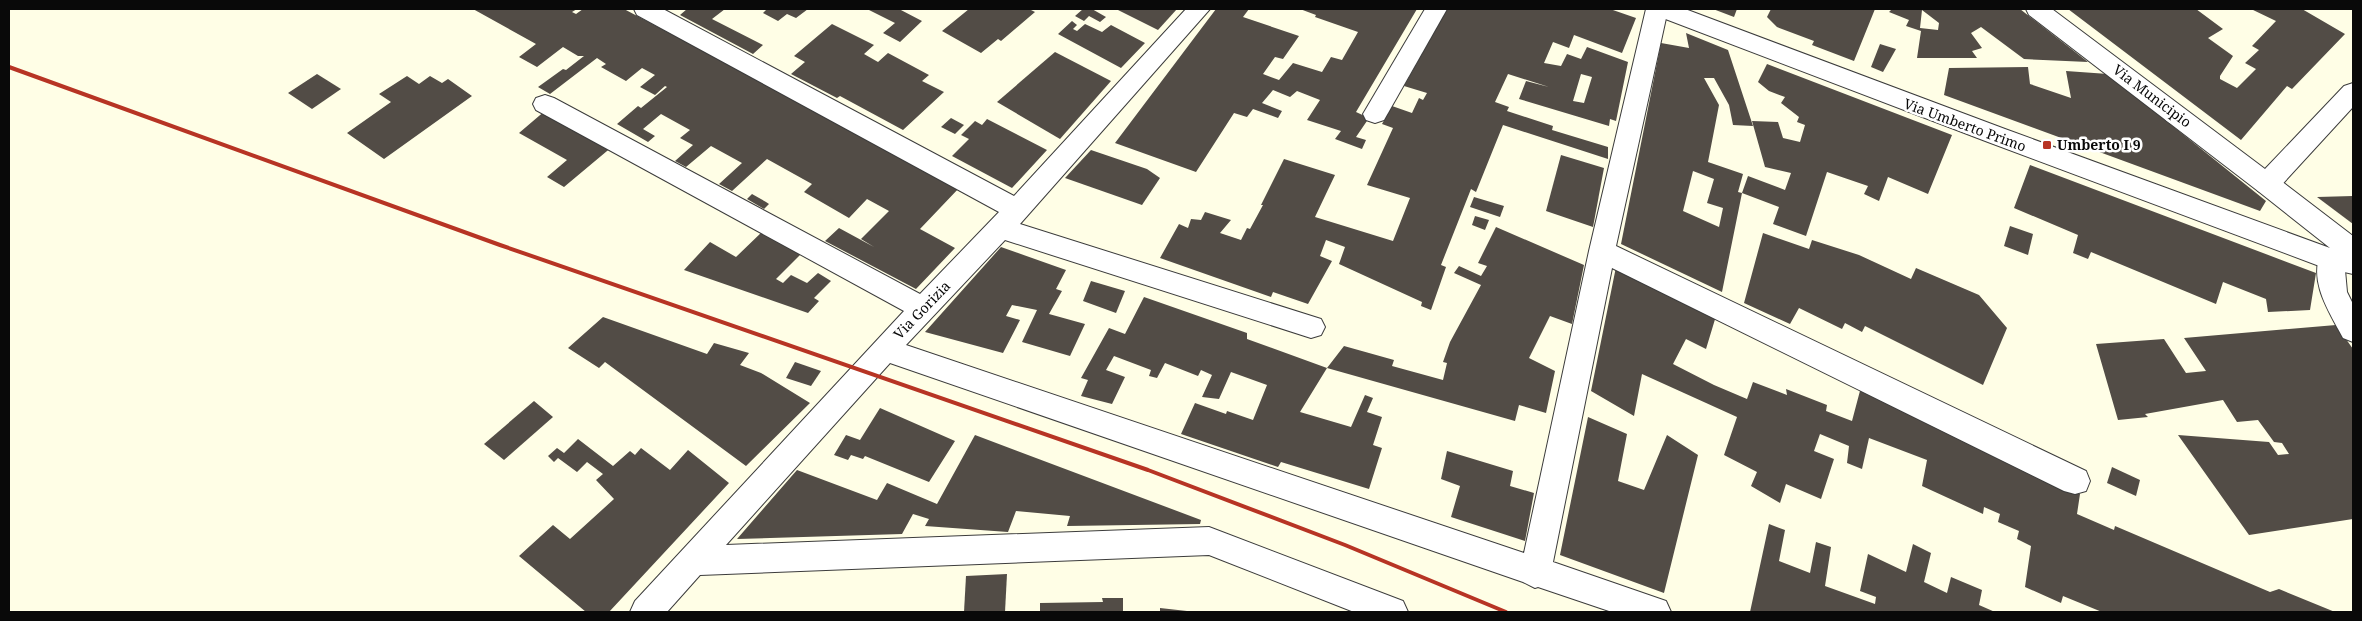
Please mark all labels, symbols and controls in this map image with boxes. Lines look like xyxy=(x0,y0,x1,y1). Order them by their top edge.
street label: Via Municipio xyxy=(2109,60,2195,131)
street label: Via Umberto Primo xyxy=(1901,94,2029,155)
place label: Umberto I 9 xyxy=(2057,135,2141,154)
marker: Umberto I 9 xyxy=(2041,139,2053,151)
street label: Via Gorizia xyxy=(889,276,954,343)

